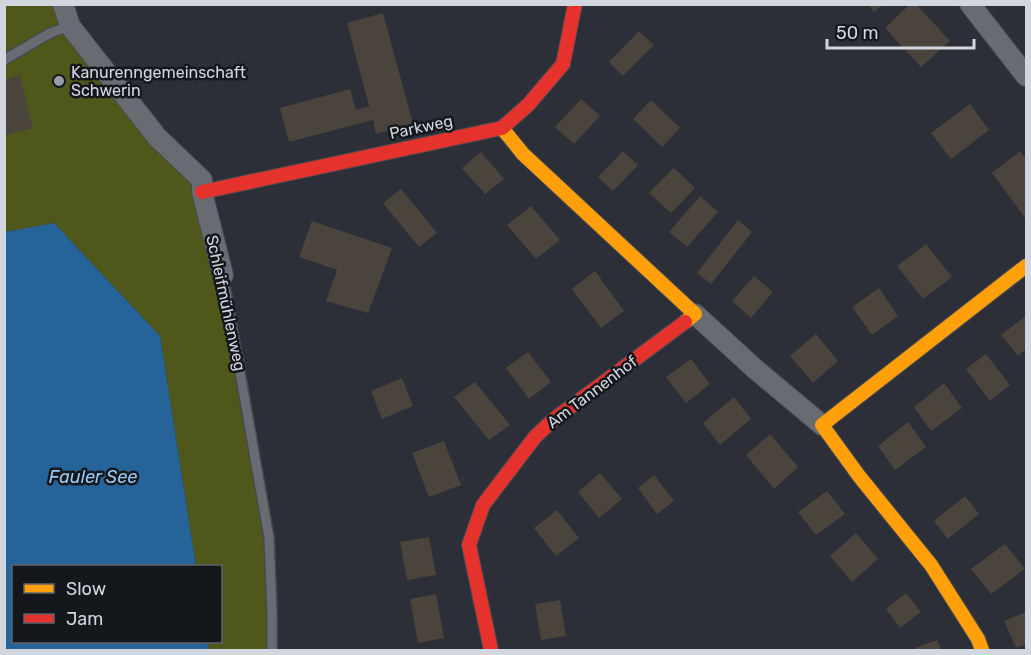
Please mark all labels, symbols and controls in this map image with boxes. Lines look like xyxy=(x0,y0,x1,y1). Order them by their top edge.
scale bar xyxy=(827,12,974,50)
text: 50 m xyxy=(836,22,879,44)
place label: Kanurenngemeinschaft Schwerin xyxy=(71,63,246,100)
marker: Kanurenngemeinschaft Schwerin xyxy=(52,74,66,88)
street label: Parkweg xyxy=(388,111,454,143)
street label: Schleifmühlenweg xyxy=(202,233,250,373)
street label: Am Tannenhof xyxy=(543,351,642,432)
water label: Fauler See xyxy=(49,466,137,488)
legend xyxy=(12,565,222,643)
text: Slow xyxy=(66,578,106,600)
text: Jam xyxy=(66,608,103,630)

